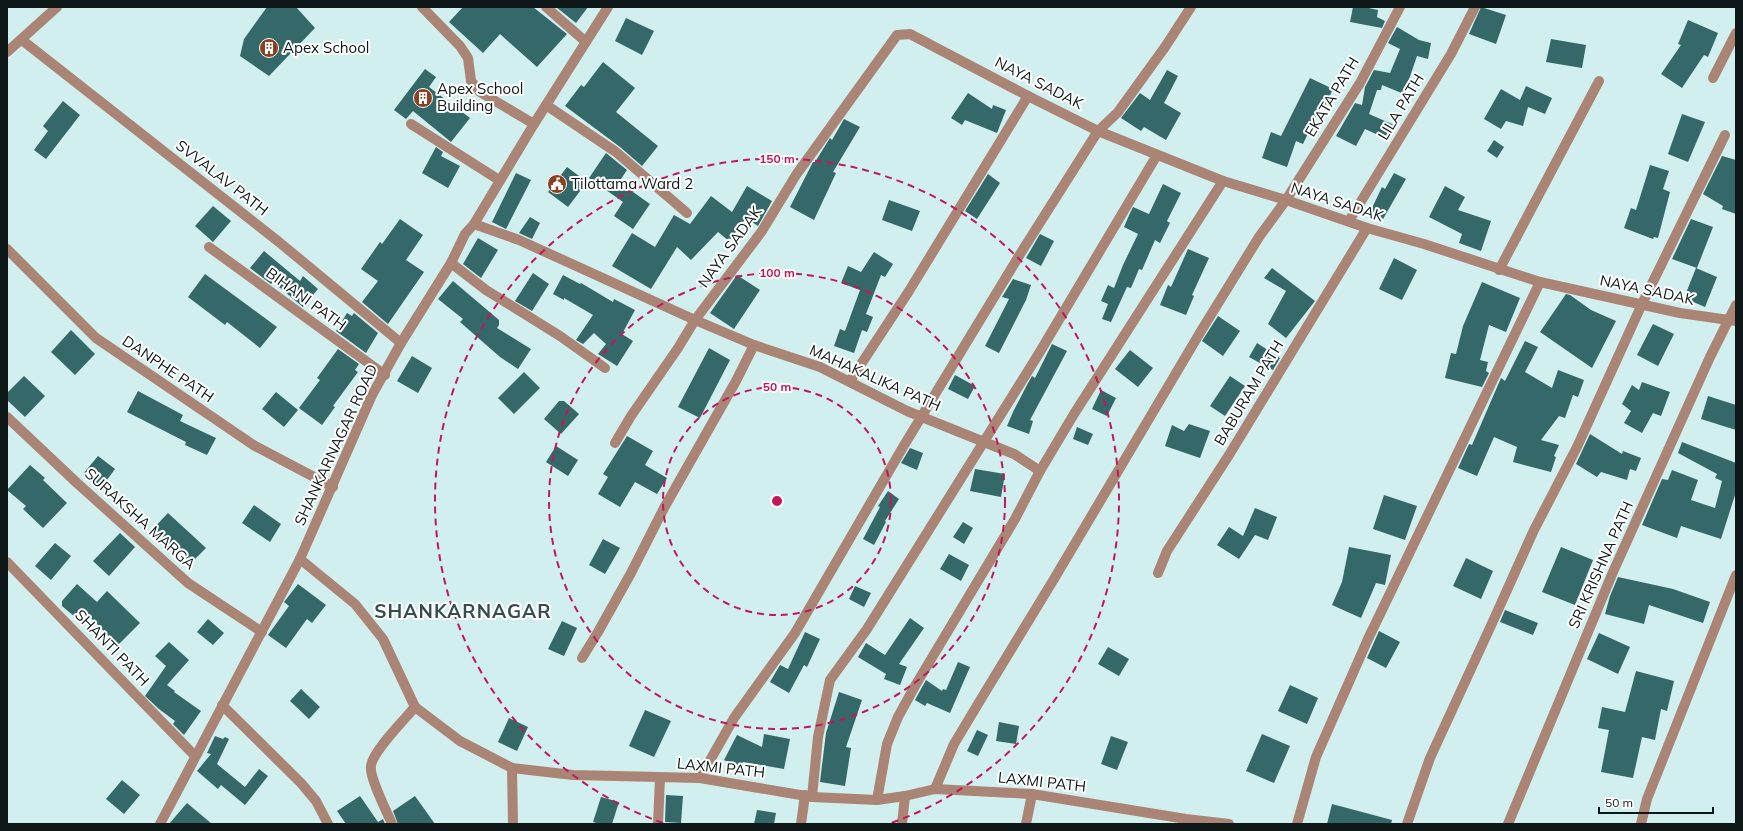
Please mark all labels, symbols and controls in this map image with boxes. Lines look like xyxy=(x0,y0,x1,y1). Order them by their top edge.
building icon: Apex School xyxy=(258,37,280,59)
place label: Apex School xyxy=(283,38,369,57)
street label: NAYA SADAK xyxy=(992,52,1087,113)
street label: EKATA PATH xyxy=(1300,53,1363,140)
street label: LILA PATH xyxy=(1373,70,1428,143)
place label: Apex School Building xyxy=(437,79,523,115)
building icon: Apex School Building xyxy=(412,87,434,109)
street label: SVVALAV PATH xyxy=(172,136,272,220)
text: 150 m xyxy=(759,151,795,166)
public building icon: Tilottama Ward 2 xyxy=(546,173,568,195)
place label: Tilottama Ward 2 xyxy=(571,174,693,193)
street label: NAYA SADAK xyxy=(1288,178,1386,226)
street label: NAYA SADAK xyxy=(694,202,766,291)
street label: BIHANI PATH xyxy=(262,263,350,334)
text: 100 m xyxy=(759,265,795,280)
street label: NAYA SADAK xyxy=(1598,270,1697,309)
street label: DANPHE PATH xyxy=(119,331,218,406)
street label: BABURAM PATH xyxy=(1210,337,1287,449)
street label: MAHAKALIKA PATH xyxy=(807,340,944,415)
street label: SHANKARNAGAR ROAD xyxy=(290,361,381,528)
text: 50 m xyxy=(763,379,791,394)
street label: SURAKSHA MARGA xyxy=(81,464,200,573)
centre of rings xyxy=(770,494,784,508)
street label: SRI KRISHNA PATH xyxy=(1564,498,1637,631)
district label: SHANKARNAGAR xyxy=(374,599,552,623)
street label: SHANTI PATH xyxy=(71,605,154,690)
street label: LAXMI PATH xyxy=(676,753,766,782)
street label: LAXMI PATH xyxy=(997,767,1087,796)
scale bar xyxy=(1599,789,1713,815)
text: 50 m xyxy=(1605,795,1633,810)

